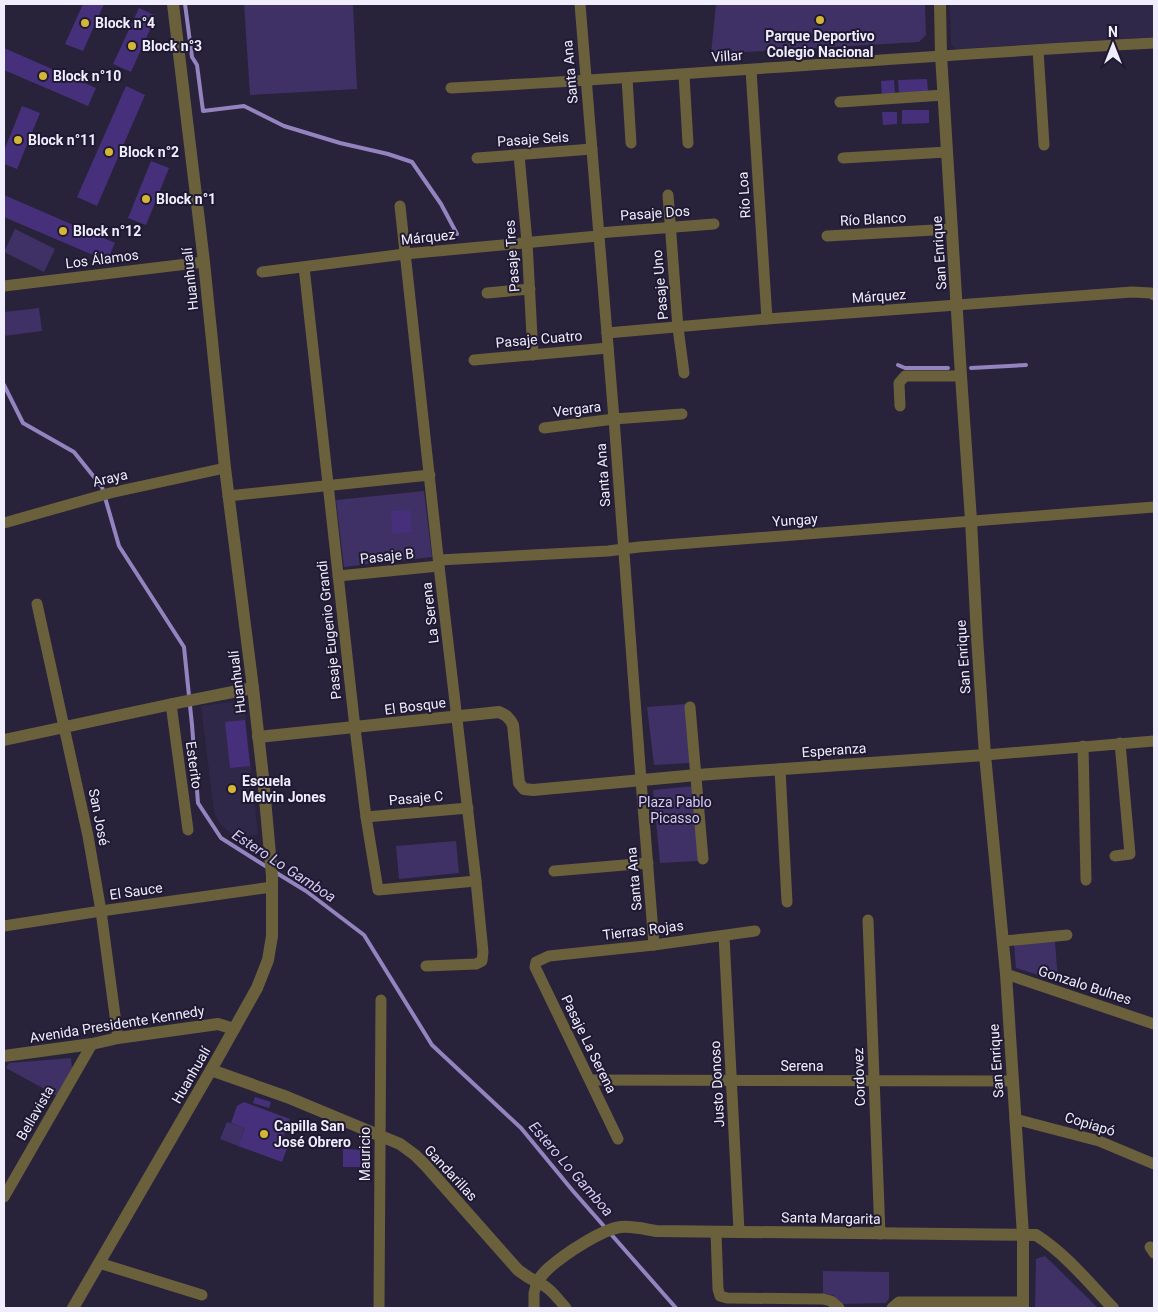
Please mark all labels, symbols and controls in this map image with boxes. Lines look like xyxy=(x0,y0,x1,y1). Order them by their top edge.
marker: Parque Deportivo Colegio Nacional xyxy=(814,14,826,26)
place label: Block n°4 xyxy=(95,15,155,31)
marker: Block n°4 xyxy=(79,17,91,29)
north arrow xyxy=(1088,20,1138,70)
text: N xyxy=(1108,24,1118,40)
place label: Parque Deportivo Colegio Nacional xyxy=(765,28,875,60)
place label: Block n°3 xyxy=(142,38,202,54)
marker: Block n°3 xyxy=(126,40,138,52)
street label: Santa Ana xyxy=(559,40,581,104)
street label: Villar xyxy=(711,47,744,65)
place label: Block n°10 xyxy=(53,68,121,84)
marker: Block n°10 xyxy=(37,70,49,82)
street label: Pasaje Seis xyxy=(497,129,569,149)
place label: Block n°11 xyxy=(28,132,96,148)
marker: Block n°11 xyxy=(12,134,24,146)
place label: Block n°2 xyxy=(119,144,179,160)
marker: Block n°2 xyxy=(103,146,115,158)
street label: Río Loa xyxy=(734,171,754,219)
place label: Block n°1 xyxy=(156,191,216,207)
marker: Block n°1 xyxy=(140,193,152,205)
street label: Pasaje Dos xyxy=(620,203,690,223)
street label: Río Blanco xyxy=(839,209,907,229)
street label: San Enrique xyxy=(928,215,950,291)
street label: Pasaje Tres xyxy=(501,219,523,293)
place label: Block n°12 xyxy=(73,223,141,239)
marker: Block n°12 xyxy=(57,225,69,237)
street label: Márquez xyxy=(400,226,456,248)
street label: Los Álamos xyxy=(64,246,140,271)
street label: Huanhualí xyxy=(179,246,201,311)
street label: Pasaje Uno xyxy=(649,249,671,321)
street label: Márquez xyxy=(851,286,907,306)
street label: Pasaje Cuatro xyxy=(495,327,583,351)
street label: Vergara xyxy=(552,398,602,420)
street label: Santa Ana xyxy=(593,443,613,507)
street label: Araya xyxy=(91,466,129,490)
street label: Yungay xyxy=(772,510,819,530)
street label: Pasaje B xyxy=(359,545,415,567)
street label: Pasaje Eugenio Grandi xyxy=(314,560,344,700)
street label: La Serena xyxy=(418,581,442,645)
street label: San Enrique xyxy=(952,619,974,695)
street label: Huanhualí xyxy=(225,649,249,714)
street label: El Bosque xyxy=(383,694,447,718)
street label: Esterito xyxy=(183,740,205,790)
street label: Esperanza xyxy=(801,740,867,760)
place label: Escuela Melvin Jones xyxy=(242,773,326,805)
marker: Escuela Melvin Jones xyxy=(226,783,238,795)
street label: San José xyxy=(86,787,112,847)
street label: Pasaje C xyxy=(388,788,444,808)
park label: Plaza Pablo Picasso xyxy=(638,794,712,826)
water label: Estero Lo Gamboa xyxy=(229,826,339,906)
street label: Santa Ana xyxy=(623,847,645,911)
street label: El Sauce xyxy=(109,879,163,903)
street label: Tierras Rojas xyxy=(602,917,684,943)
street label: Gonzalo Bulnes xyxy=(1036,962,1134,1008)
street label: Pasaje La Serena xyxy=(558,992,620,1096)
street label: Avenida Presidente Kennedy xyxy=(29,1002,206,1046)
street label: San Enrique xyxy=(985,1023,1007,1099)
street label: Justo Donoso xyxy=(707,1040,727,1128)
street label: Huanhualí xyxy=(168,1043,214,1106)
street label: Cordovez xyxy=(850,1047,868,1107)
street label: Serena xyxy=(780,1058,824,1074)
street label: Bellavista xyxy=(13,1083,57,1143)
street label: Copiapó xyxy=(1063,1109,1117,1139)
place label: Capilla San José Obrero xyxy=(274,1118,351,1150)
water label: Estero Lo Gamboa xyxy=(525,1118,617,1220)
street label: Mauricio xyxy=(357,1127,373,1181)
marker: Capilla San José Obrero xyxy=(258,1128,270,1140)
street label: Gandarillas xyxy=(421,1142,481,1204)
street label: Santa Margarita xyxy=(781,1209,881,1227)

